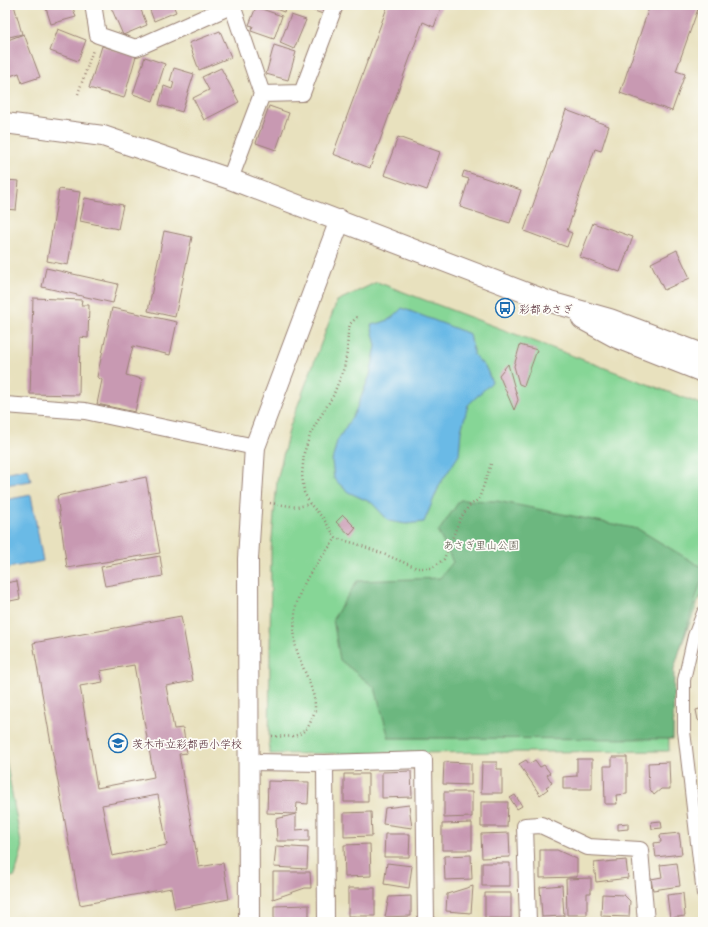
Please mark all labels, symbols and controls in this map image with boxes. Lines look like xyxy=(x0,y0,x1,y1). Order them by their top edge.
bus stop icon: 彩都あさぎ xyxy=(494,297,516,319)
place label: 彩都あさぎ xyxy=(519,300,573,317)
park label: あさぎ里山公園 xyxy=(443,536,519,553)
school or university icon: 茨木市立彩都西小学校 xyxy=(107,732,129,754)
place label: 茨木市立彩都西小学校 xyxy=(132,735,242,752)

